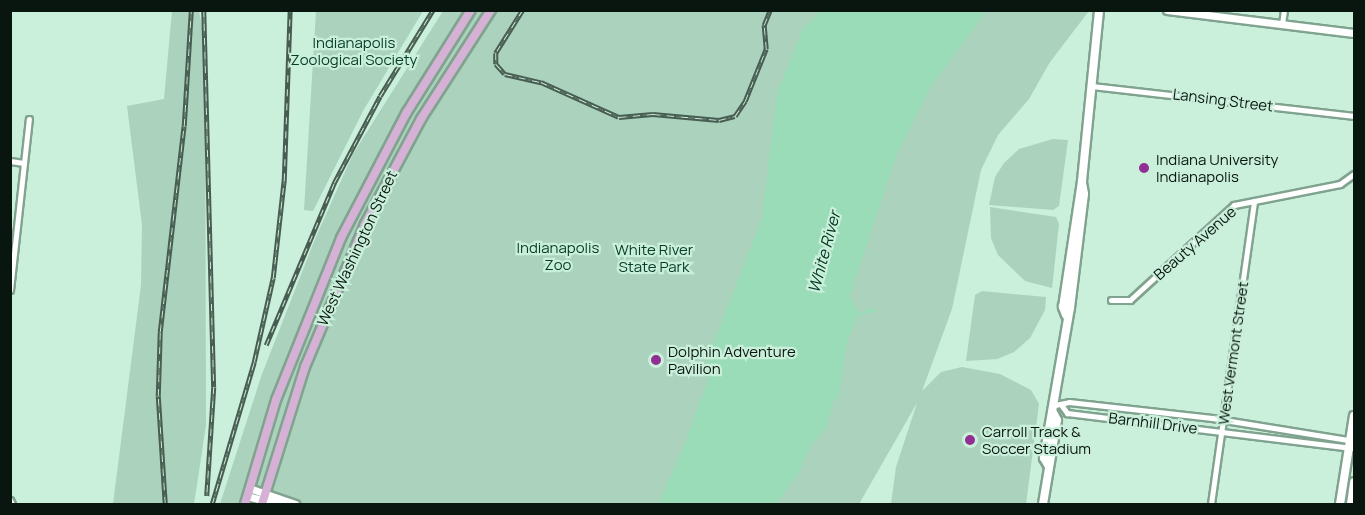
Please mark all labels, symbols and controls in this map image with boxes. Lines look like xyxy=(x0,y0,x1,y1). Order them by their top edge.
park label: Indianapolis Zoological Society xyxy=(291,33,417,68)
street label: Lansing Street xyxy=(1172,85,1274,115)
place label: Indiana University Indianapolis xyxy=(1156,150,1279,185)
marker: Indiana University Indianapolis xyxy=(1137,161,1151,175)
street label: West Washington Street xyxy=(313,168,401,328)
street label: Beauty Avenue xyxy=(1150,202,1240,284)
water label: White River xyxy=(804,209,844,295)
park label: Indianapolis Zoo xyxy=(517,238,599,273)
park label: White River State Park xyxy=(615,240,693,275)
street label: West Vermont Street xyxy=(1214,280,1252,426)
place label: Dolphin Adventure Pavilion xyxy=(668,342,796,377)
marker: Dolphin Adventure Pavilion xyxy=(649,353,663,367)
street label: Barnhill Drive xyxy=(1108,409,1198,437)
place label: Carroll Track & Soccer Stadium xyxy=(982,422,1091,457)
marker: Carroll Track & Soccer Stadium xyxy=(963,433,977,447)

